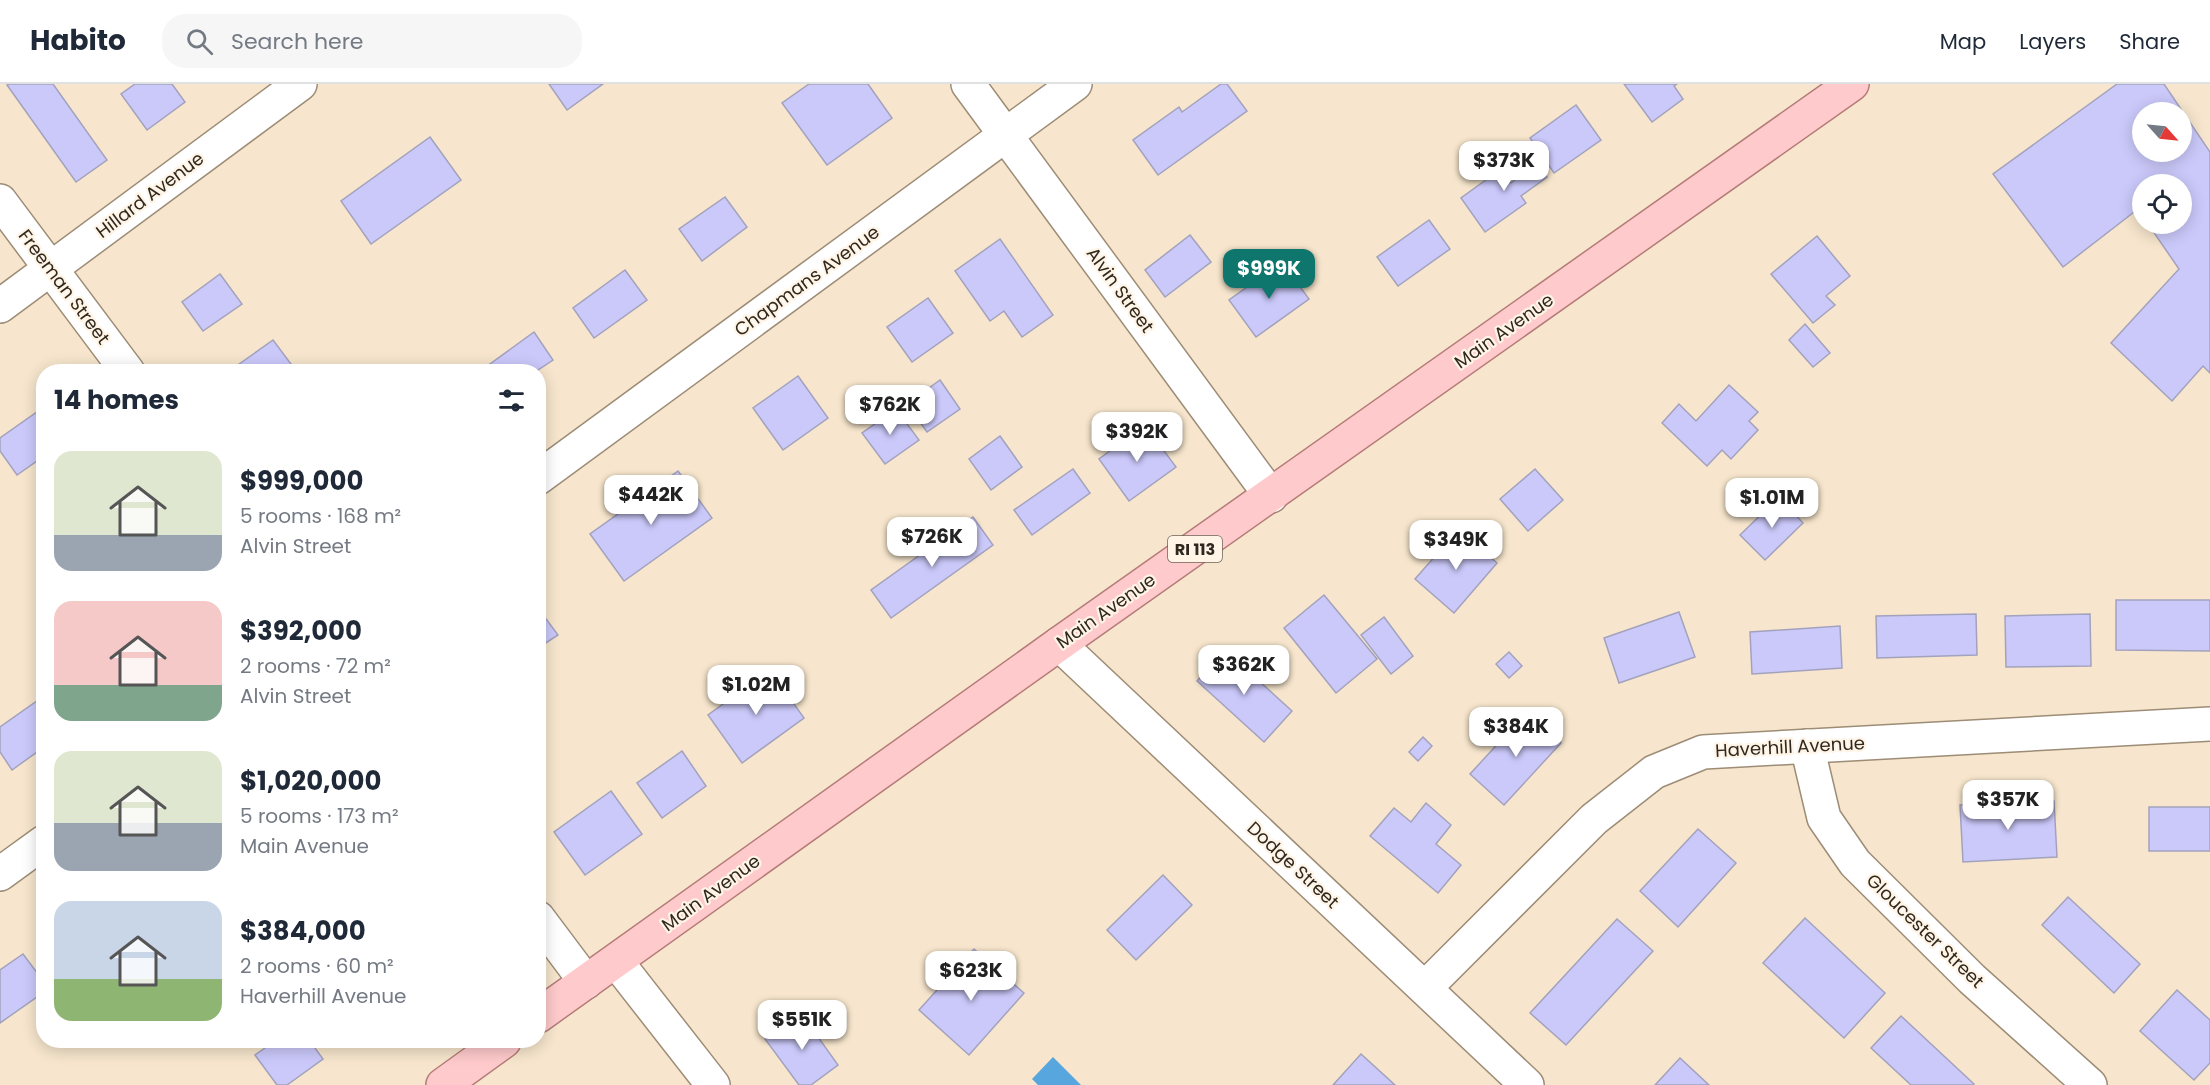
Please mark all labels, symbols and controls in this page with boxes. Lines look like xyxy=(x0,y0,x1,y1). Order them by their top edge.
search box xyxy=(162,14,582,68)
text: Habito xyxy=(30,21,126,60)
icon: search xyxy=(183,25,216,58)
text: Search here xyxy=(231,26,363,57)
text: Map xyxy=(1940,27,1986,56)
text: Layers xyxy=(2019,27,2086,56)
text: Share xyxy=(2119,27,2180,56)
north arrow xyxy=(2132,102,2192,162)
map controls xyxy=(2132,102,2192,234)
pin: $373K xyxy=(1462,141,1546,192)
street label: Hillard Avenue xyxy=(91,146,209,243)
text: $373K xyxy=(1473,146,1535,174)
button: locate xyxy=(2132,174,2192,234)
street label: Chapmans Avenue xyxy=(729,219,884,342)
street label: Freeman Street xyxy=(13,224,116,349)
street label: Alvin Street xyxy=(1081,242,1160,338)
pin: $999K xyxy=(1227,249,1311,300)
text: $999K xyxy=(1237,254,1301,282)
street label: Main Avenue xyxy=(1449,287,1558,374)
text: 14 homes xyxy=(54,382,179,418)
icon: filters xyxy=(495,384,528,417)
pin: $762K xyxy=(848,385,932,436)
text: $762K xyxy=(859,390,921,418)
pin: $392K xyxy=(1095,412,1179,463)
text: $392K xyxy=(1106,417,1168,445)
text: $999,000 xyxy=(240,463,363,499)
icon: home xyxy=(102,475,174,547)
pin: $442K xyxy=(609,475,693,526)
pin: $1.01M xyxy=(1723,478,1821,529)
text: $442K xyxy=(618,480,684,508)
text: $1.01M xyxy=(1739,483,1805,511)
text: 5 rooms · 168 m² xyxy=(240,502,401,530)
pin: $726K xyxy=(890,517,974,568)
pin: $349K xyxy=(1414,520,1498,571)
text: $726K xyxy=(901,522,963,550)
text: $349K xyxy=(1423,525,1489,553)
text: Alvin Street xyxy=(240,532,351,560)
road number: RI 113 xyxy=(1168,536,1222,562)
street label: Main Avenue xyxy=(1051,567,1160,654)
text: $392,000 xyxy=(240,613,362,649)
icon: home xyxy=(102,625,174,697)
pin: $362K xyxy=(1202,645,1286,696)
text: $362K xyxy=(1212,650,1276,678)
text: 2 rooms · 72 m² xyxy=(240,652,391,680)
pin: $1.02M xyxy=(707,665,805,716)
text: $1.02M xyxy=(721,670,791,698)
text: Alvin Street xyxy=(240,682,351,710)
pin: $384K xyxy=(1474,707,1558,758)
text: $384K xyxy=(1483,712,1549,740)
street label: Haverhill Avenue xyxy=(1715,730,1865,763)
text: $1,020,000 xyxy=(240,763,381,799)
icon: home xyxy=(102,775,174,847)
pin: $357K xyxy=(1966,780,2050,831)
text: $357K xyxy=(1977,785,2039,813)
text: 5 rooms · 173 m² xyxy=(240,802,399,830)
street label: Dodge Street xyxy=(1242,816,1345,914)
text: Main Avenue xyxy=(240,832,369,860)
street label: Main Avenue xyxy=(656,848,765,937)
street label: Gloucester Street xyxy=(1861,868,1990,993)
text: $384,000 xyxy=(240,913,366,949)
icon: home xyxy=(102,925,174,997)
pin: $623K xyxy=(929,951,1013,1002)
text: 2 rooms · 60 m² xyxy=(240,952,394,980)
text: $623K xyxy=(939,956,1003,984)
text: Haverhill Avenue xyxy=(240,982,406,1010)
pin: $551K xyxy=(760,1000,844,1051)
text: $551K xyxy=(772,1005,832,1033)

